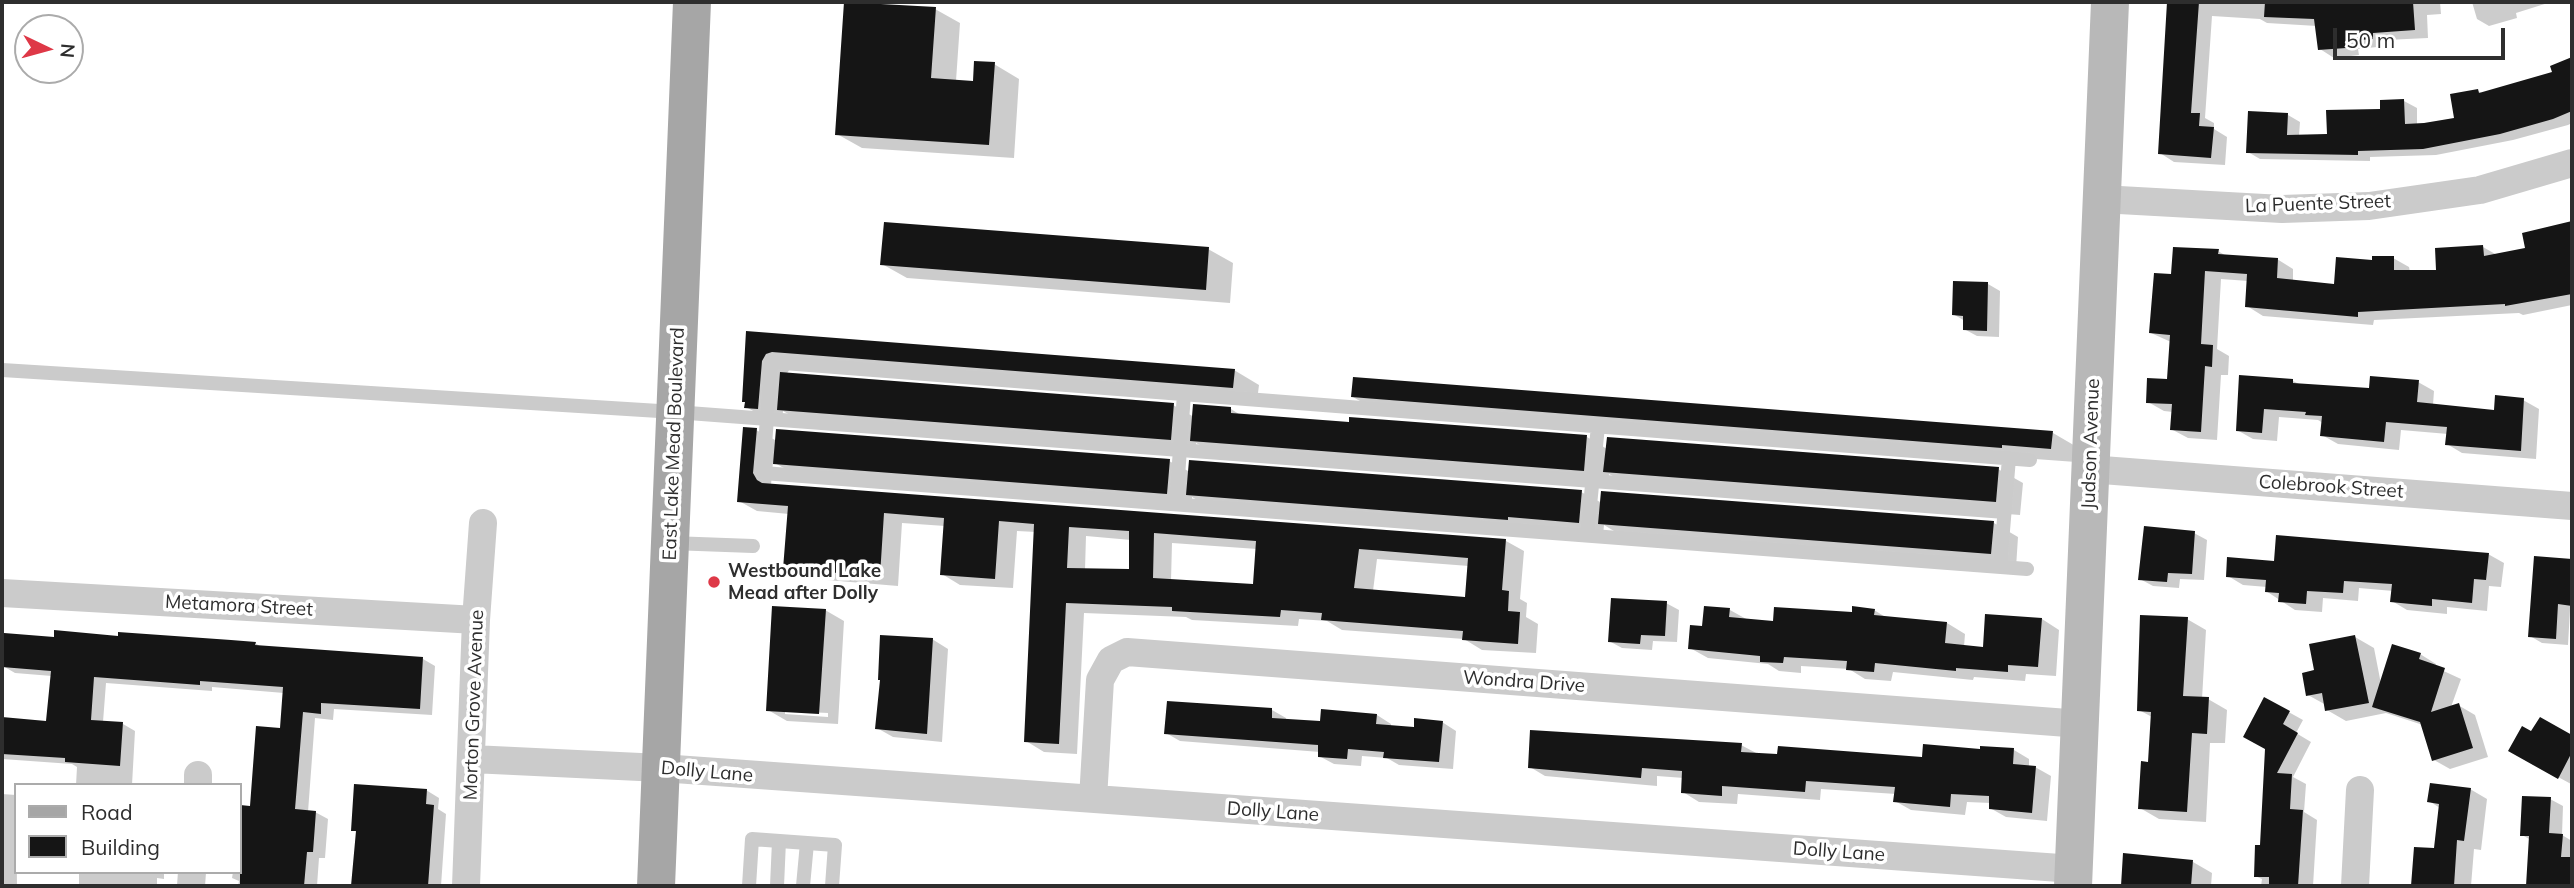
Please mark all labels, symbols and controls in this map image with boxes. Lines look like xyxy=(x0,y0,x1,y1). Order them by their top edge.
north arrow xyxy=(14,14,84,84)
scale bar xyxy=(2336,14,2508,58)
text: 50 m xyxy=(2346,27,2395,53)
text: N xyxy=(55,42,81,59)
street label: La Puente Street xyxy=(2245,190,2391,218)
street label: East Lake Mead Boulevard xyxy=(659,327,689,561)
street label: Judson Avenue xyxy=(2077,378,2105,510)
street label: Colebrook Street xyxy=(2258,471,2404,503)
place label: Westbound Lake Mead after Dolly xyxy=(728,560,881,604)
marker: Westbound Lake Mead after Dolly xyxy=(706,574,722,590)
street label: Metamora Street xyxy=(165,591,313,621)
street label: Morton Grove Avenue xyxy=(459,609,489,801)
street label: Wondra Drive xyxy=(1462,666,1586,698)
street label: Dolly Lane xyxy=(660,757,754,787)
legend xyxy=(14,783,242,874)
street label: Dolly Lane xyxy=(1226,797,1320,827)
text: Road xyxy=(81,799,132,825)
text: Building xyxy=(81,834,160,860)
street label: Dolly Lane xyxy=(1792,837,1886,867)

